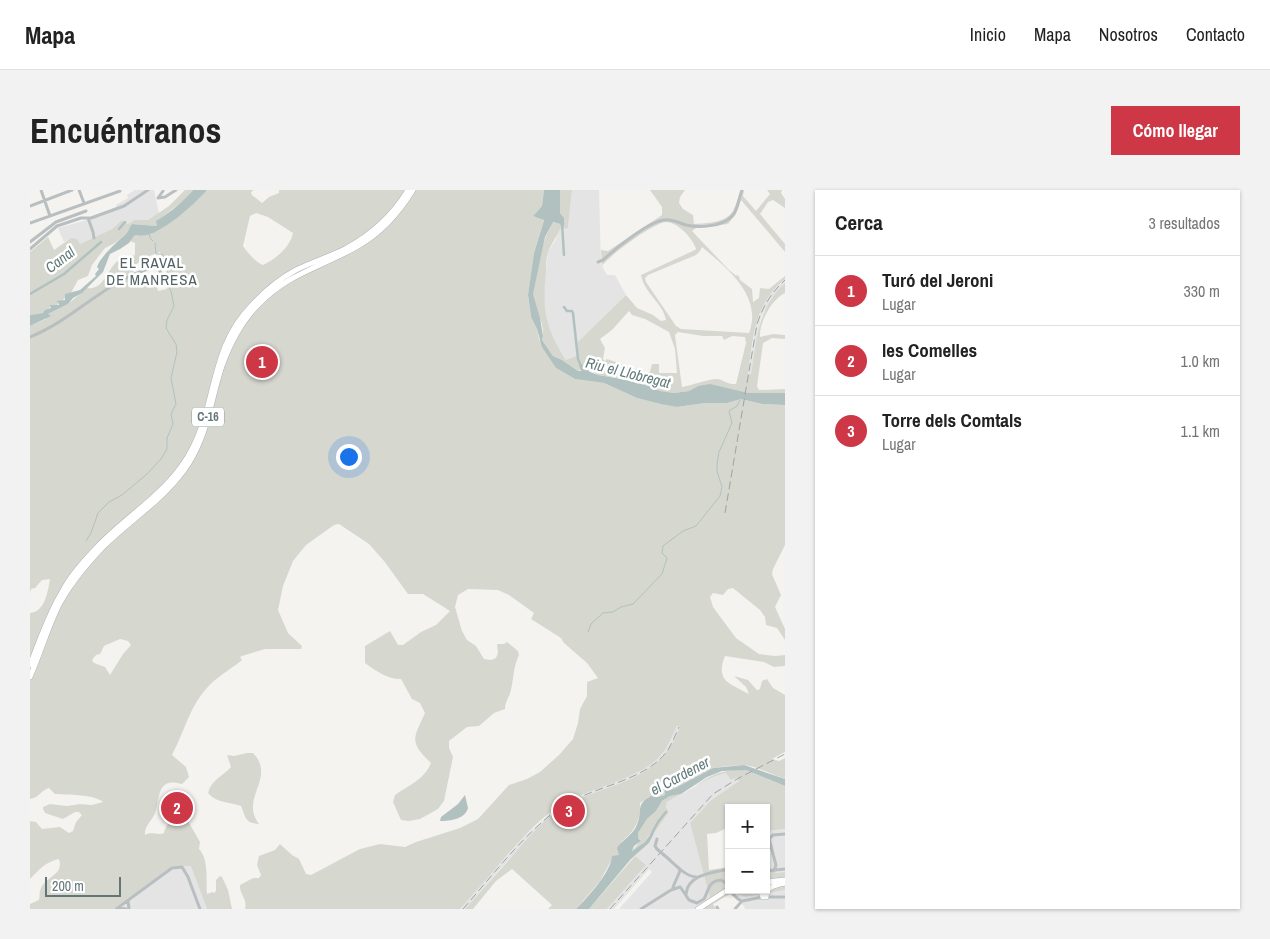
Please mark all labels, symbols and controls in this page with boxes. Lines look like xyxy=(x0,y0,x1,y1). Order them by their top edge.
text: Mapa xyxy=(25,19,75,51)
text: Inicio xyxy=(970,22,1006,47)
text: Mapa xyxy=(1034,22,1071,47)
text: Nosotros xyxy=(1099,22,1158,47)
text: Contacto xyxy=(1186,22,1245,47)
button: Cómo llegar xyxy=(1111,106,1240,155)
text: Encuéntranos xyxy=(30,107,221,154)
text: Cerca xyxy=(835,208,883,237)
text: 3 resultados xyxy=(1149,212,1220,234)
water label: Canal xyxy=(41,241,79,278)
district label: EL RAVAL DE MANRESA xyxy=(106,252,198,290)
text: Turó del Jeroni xyxy=(882,267,993,293)
text: 1 xyxy=(847,280,855,302)
text: 330 m xyxy=(1184,280,1220,302)
text: Lugar xyxy=(882,293,916,315)
text: les Comelles xyxy=(882,337,977,363)
pin: 1 xyxy=(246,343,278,381)
text: 2 xyxy=(847,350,855,372)
text: 1.0 km xyxy=(1181,350,1220,372)
water label: Riu el Llobregat xyxy=(583,352,673,393)
text: Lugar xyxy=(882,363,916,385)
text: Torre dels Comtals xyxy=(882,407,1022,433)
road number: C-16 xyxy=(192,408,224,426)
text: 3 xyxy=(847,420,855,442)
text: 1.1 km xyxy=(1181,420,1220,442)
text: Lugar xyxy=(882,433,916,455)
your location xyxy=(336,444,362,470)
water label: el Cardener xyxy=(646,751,714,800)
pin: 2 xyxy=(161,789,193,827)
pin: 3 xyxy=(553,792,585,830)
map controls xyxy=(725,804,770,894)
button: + xyxy=(725,804,770,849)
button: − xyxy=(725,849,770,894)
scale bar xyxy=(45,874,121,897)
text: 200 m xyxy=(52,877,84,895)

